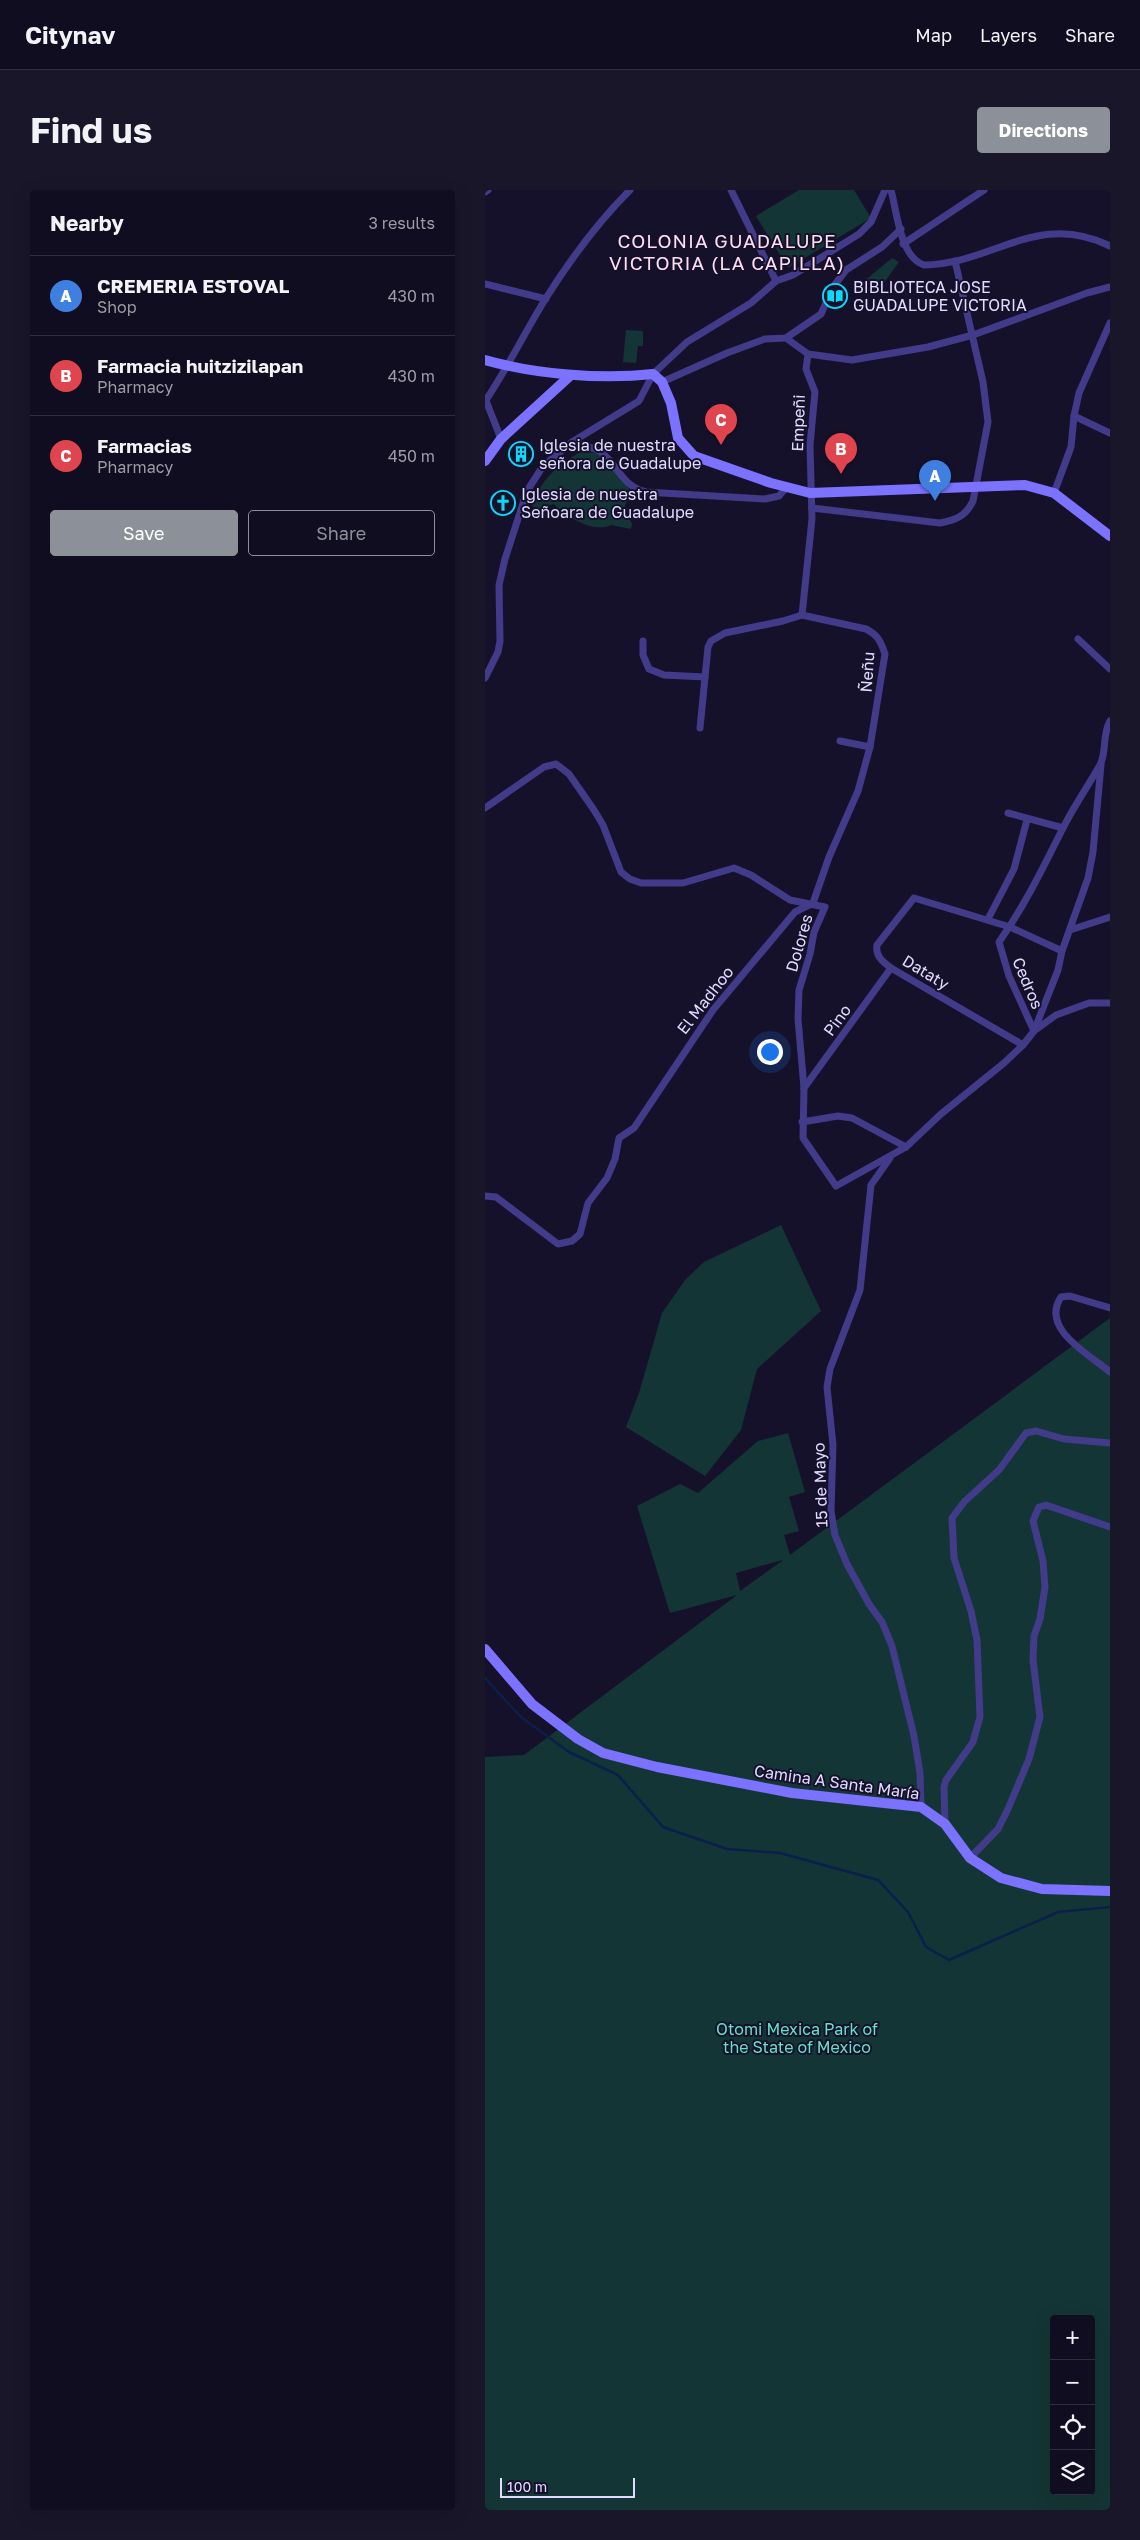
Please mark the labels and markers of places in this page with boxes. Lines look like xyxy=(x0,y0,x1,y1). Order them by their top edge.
place label: BIBLIOTECA JOSE GUADALUPE VICTORIA xyxy=(853,277,1027,315)
library icon: BIBLIOTECA JOSE GUADALUPE VICTORIA xyxy=(822,283,848,309)
pin: C xyxy=(705,404,737,445)
pin: B xyxy=(825,433,857,474)
place label: Iglesia de nuestra señora de Guadalupe xyxy=(539,435,701,473)
building icon: Iglesia de nuestra señora de Guadalupe xyxy=(508,441,534,467)
pin: A xyxy=(919,460,951,501)
place label: Iglesia de nuestra Señoara de Guadalupe xyxy=(521,484,694,522)
church icon: Iglesia de nuestra Señoara de Guadalupe xyxy=(490,490,516,516)

